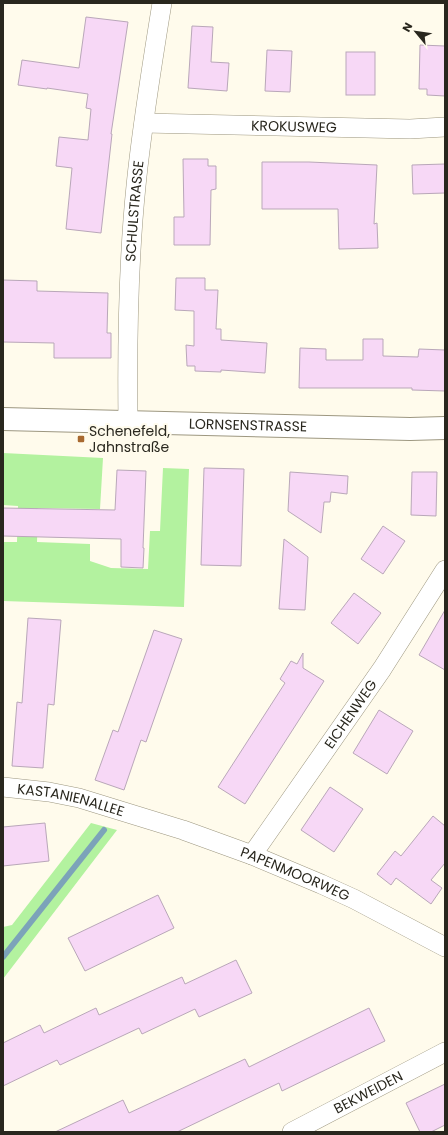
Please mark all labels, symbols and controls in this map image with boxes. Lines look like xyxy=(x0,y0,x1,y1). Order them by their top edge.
north arrow xyxy=(396,12,436,52)
text: N xyxy=(398,20,416,35)
street label: KROKUSWEG xyxy=(251,115,337,137)
street label: SCHULSTRASSE xyxy=(120,159,149,262)
street label: LORNSENSTRASSE xyxy=(189,414,307,436)
place label: Schenefeld, Jahnstraße xyxy=(89,421,170,457)
marker: Schenefeld, Jahnstraße xyxy=(76,434,86,444)
street label: EICHENWEG xyxy=(319,675,382,753)
street label: KASTANIENALLEE xyxy=(16,779,127,821)
street label: PAPENMOORWEG xyxy=(238,842,353,906)
street label: BEKWEIDEN xyxy=(330,1066,406,1118)

